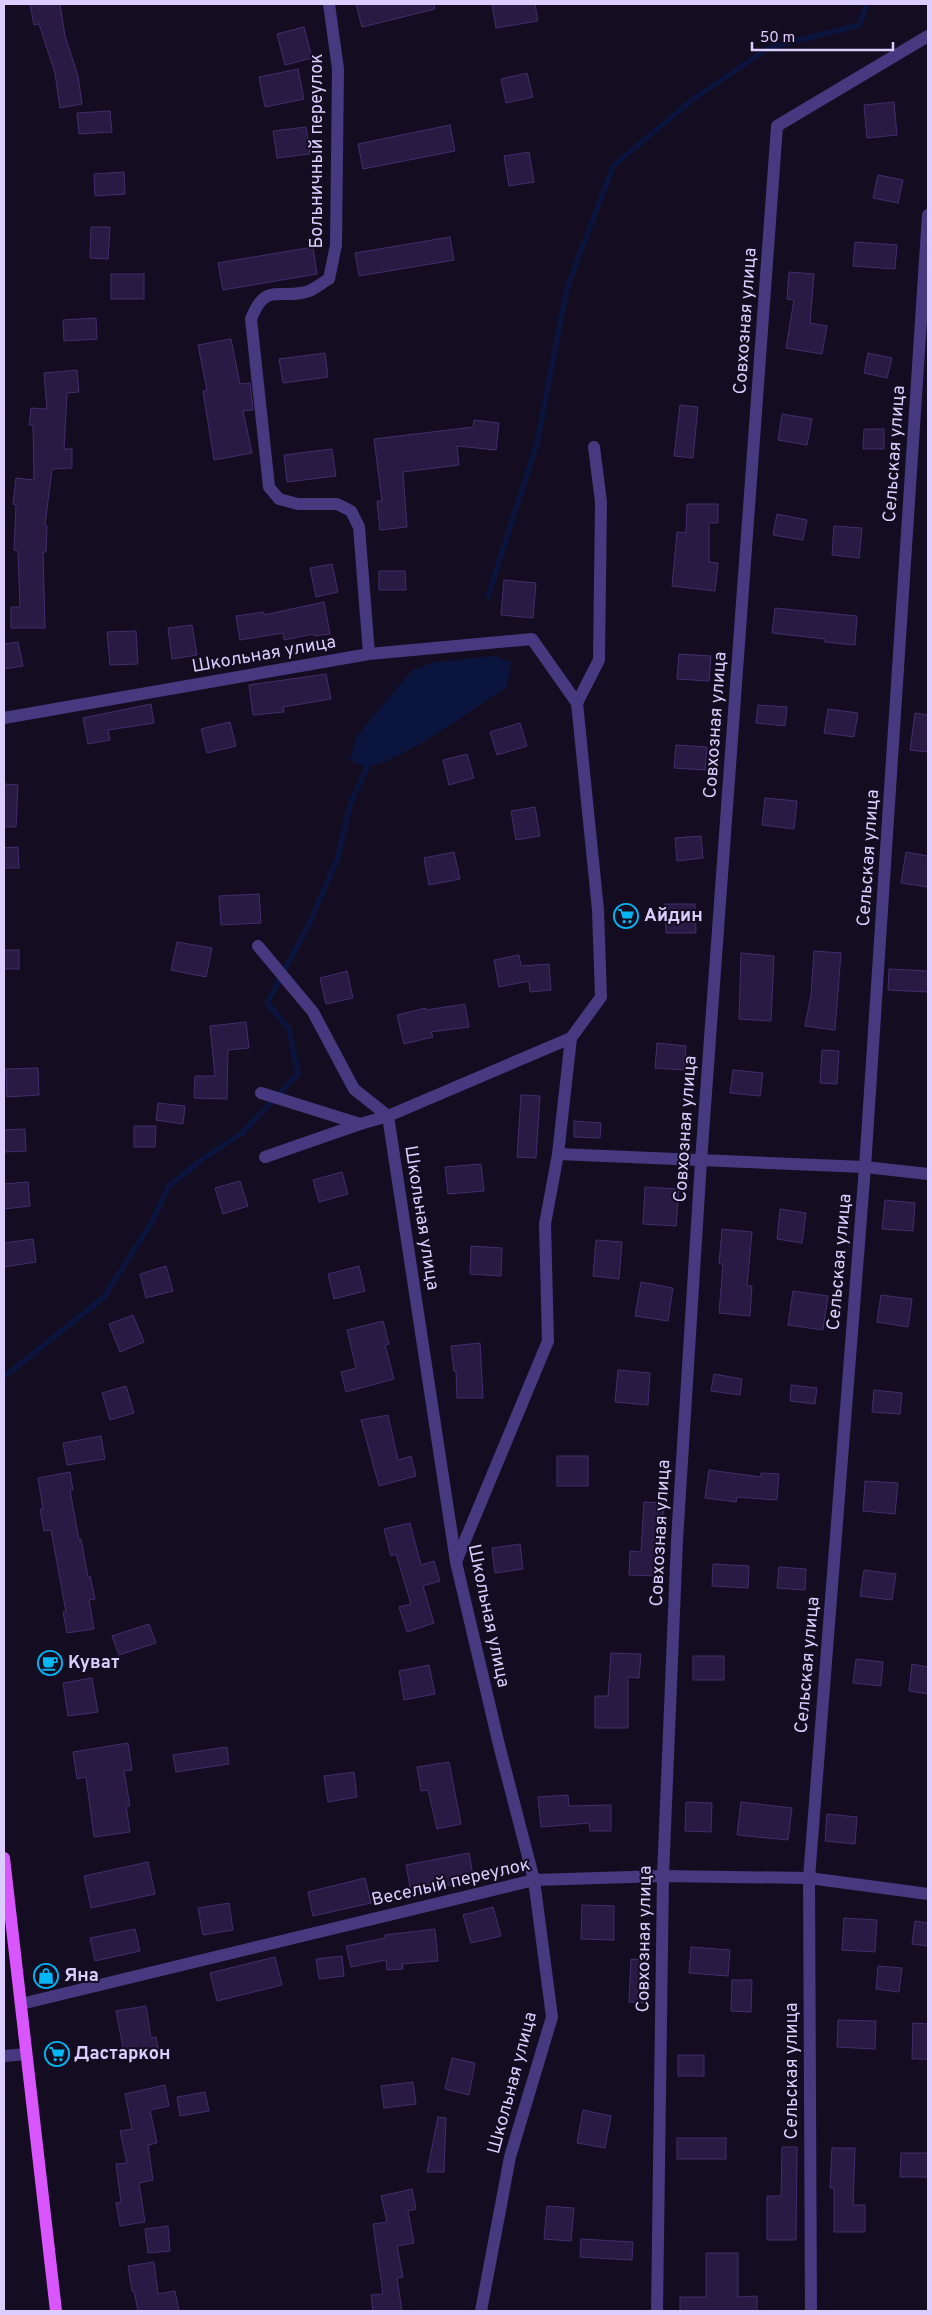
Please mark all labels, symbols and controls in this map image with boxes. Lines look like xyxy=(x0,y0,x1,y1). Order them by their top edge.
scale bar xyxy=(752,20,893,52)
text: 50 m xyxy=(760,29,795,48)
street label: Больничный переулок xyxy=(306,53,329,249)
street label: Совхозная улица xyxy=(729,247,763,395)
street label: Сельская улица xyxy=(879,385,911,523)
street label: Школьная улица xyxy=(190,631,338,679)
street label: Совхозная улица xyxy=(699,651,733,799)
street label: Сельская улица xyxy=(853,789,885,927)
supermarket icon: Айдин xyxy=(613,903,639,929)
place label: Айдин xyxy=(644,905,703,928)
street label: Совхозная улица xyxy=(669,1055,703,1203)
street label: Школьная улица xyxy=(398,1144,444,1292)
street label: Сельская улица xyxy=(823,1193,857,1331)
street label: Совхозная улица xyxy=(646,1459,676,1607)
street label: Школьная улица xyxy=(462,1542,514,1690)
street label: Сельская улица xyxy=(791,1596,825,1734)
cafe icon: Куват xyxy=(37,1650,63,1676)
place label: Куват xyxy=(68,1652,120,1675)
street label: Веселый переулок xyxy=(370,1854,532,1912)
street label: Совхозная улица xyxy=(632,1865,658,2013)
shop icon: Яна xyxy=(33,1963,59,1989)
place label: Яна xyxy=(64,1965,99,1988)
street label: Сельская улица xyxy=(781,2002,804,2140)
street label: Школьная улица xyxy=(483,2009,543,2157)
supermarket icon: Дастаркон xyxy=(44,2041,70,2067)
place label: Дастаркон xyxy=(74,2043,171,2066)

